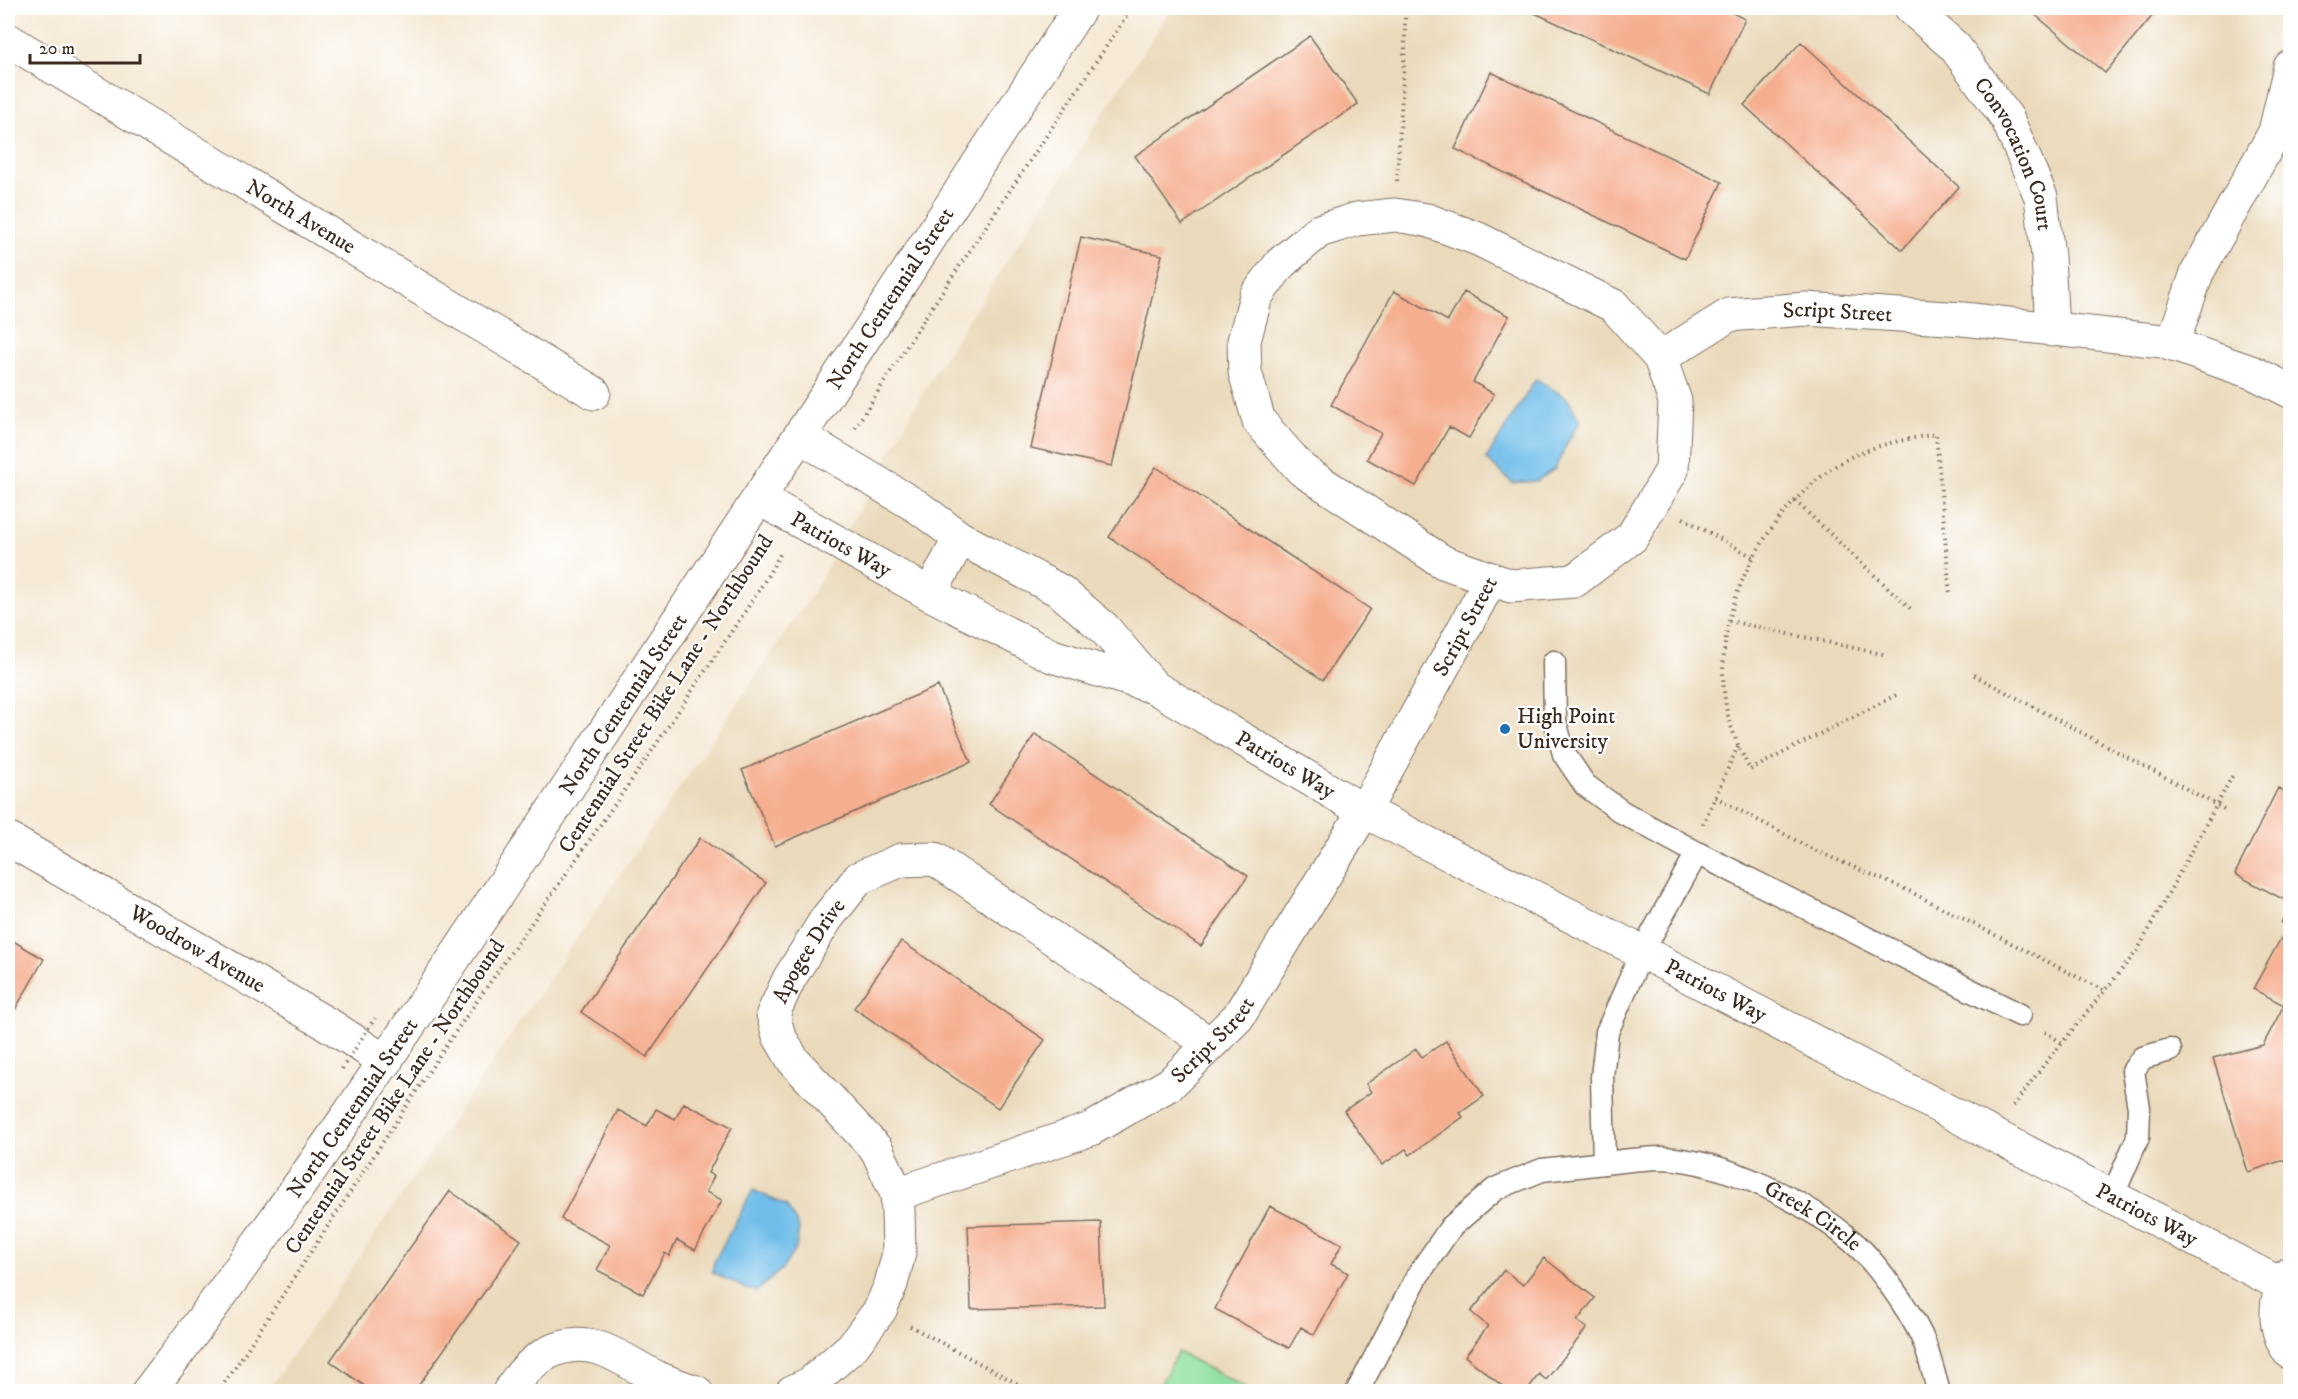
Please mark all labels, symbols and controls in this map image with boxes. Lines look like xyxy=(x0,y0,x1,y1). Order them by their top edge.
scale bar xyxy=(30,27,140,65)
text: 20 m xyxy=(39,38,75,60)
street label: Convocation Court xyxy=(1968,72,2058,232)
street label: North Avenue xyxy=(241,173,361,260)
street label: North Centennial Street xyxy=(821,202,960,395)
street label: Script Street xyxy=(1782,295,1893,328)
street label: Patriots Way xyxy=(786,505,897,584)
street label: Centennial Street Bike Lane - Northbound xyxy=(553,530,779,858)
street label: Script Street xyxy=(1427,572,1503,681)
street label: North Centennial Street xyxy=(553,608,693,800)
place label: High Point University xyxy=(1517,703,1615,755)
marker: High Point University xyxy=(1498,722,1512,736)
street label: Patriots Way xyxy=(1231,725,1341,805)
street label: Apogee Drive xyxy=(766,893,851,1007)
street label: Woodrow Avenue xyxy=(124,898,270,999)
street label: Centennial Street Bike Lane - Northbound xyxy=(279,934,511,1260)
street label: Patriots Way xyxy=(1660,953,1772,1028)
street label: Script Street xyxy=(1165,992,1260,1089)
street label: North Centennial Street xyxy=(281,1013,424,1203)
street label: Greek Circle xyxy=(1760,1174,1867,1257)
street label: Patriots Way xyxy=(2091,1177,2203,1253)

